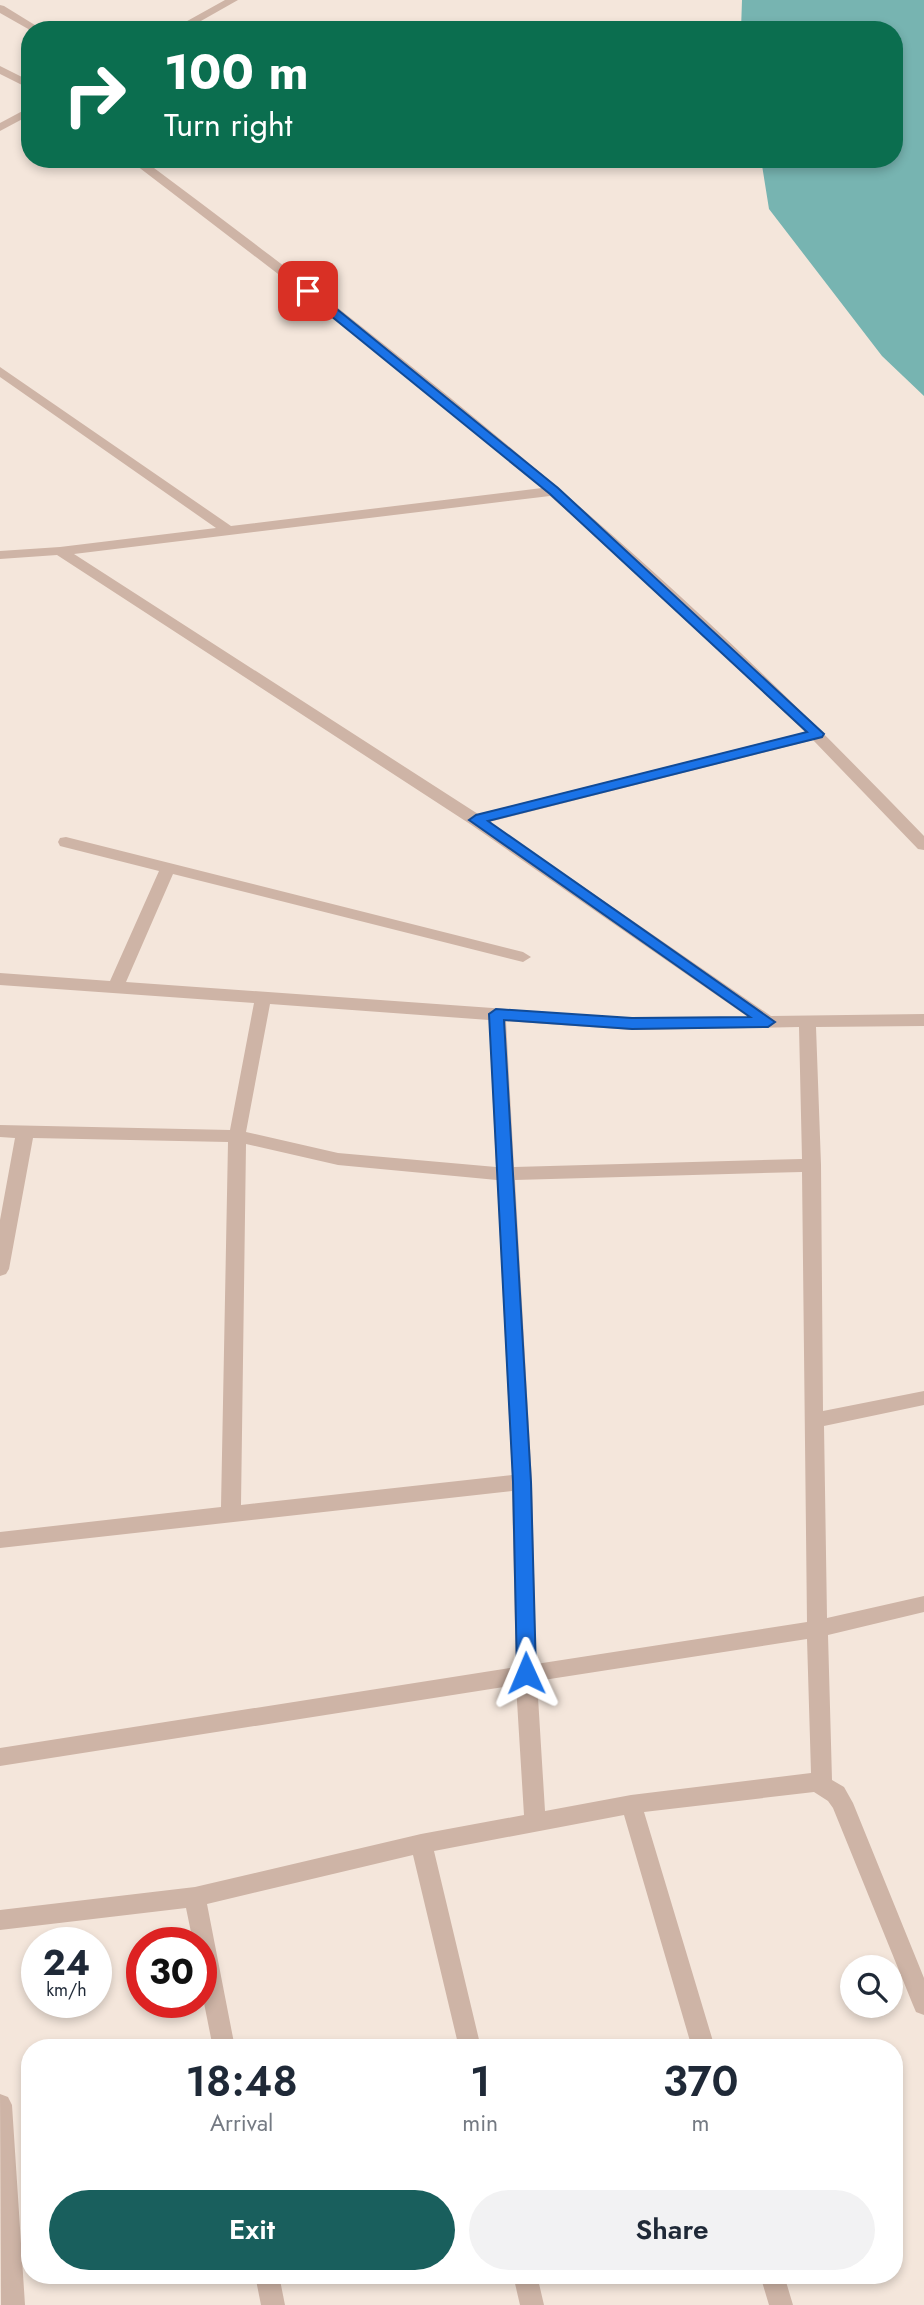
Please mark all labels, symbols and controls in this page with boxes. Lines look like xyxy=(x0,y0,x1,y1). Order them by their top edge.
text: 100 m xyxy=(164,37,309,107)
icon: right xyxy=(49,49,140,140)
text: Turn right xyxy=(164,102,293,148)
pin xyxy=(278,261,338,321)
icon: arrive xyxy=(289,272,327,310)
position arrow xyxy=(489,1636,563,1710)
speed limit sign: 30 xyxy=(126,1927,217,2018)
text: 24 xyxy=(43,1938,90,1988)
map controls xyxy=(840,1955,903,2018)
button: search xyxy=(840,1955,903,2018)
text: km/h xyxy=(46,1977,87,2003)
text: 18:48 xyxy=(185,2051,298,2112)
text: 1 xyxy=(470,2051,491,2112)
text: 370 xyxy=(663,2051,738,2112)
text: Arrival xyxy=(210,2106,273,2140)
text: min xyxy=(462,2106,498,2140)
text: m xyxy=(692,2106,710,2140)
button: Exit xyxy=(49,2190,455,2270)
button: Share xyxy=(469,2190,875,2270)

